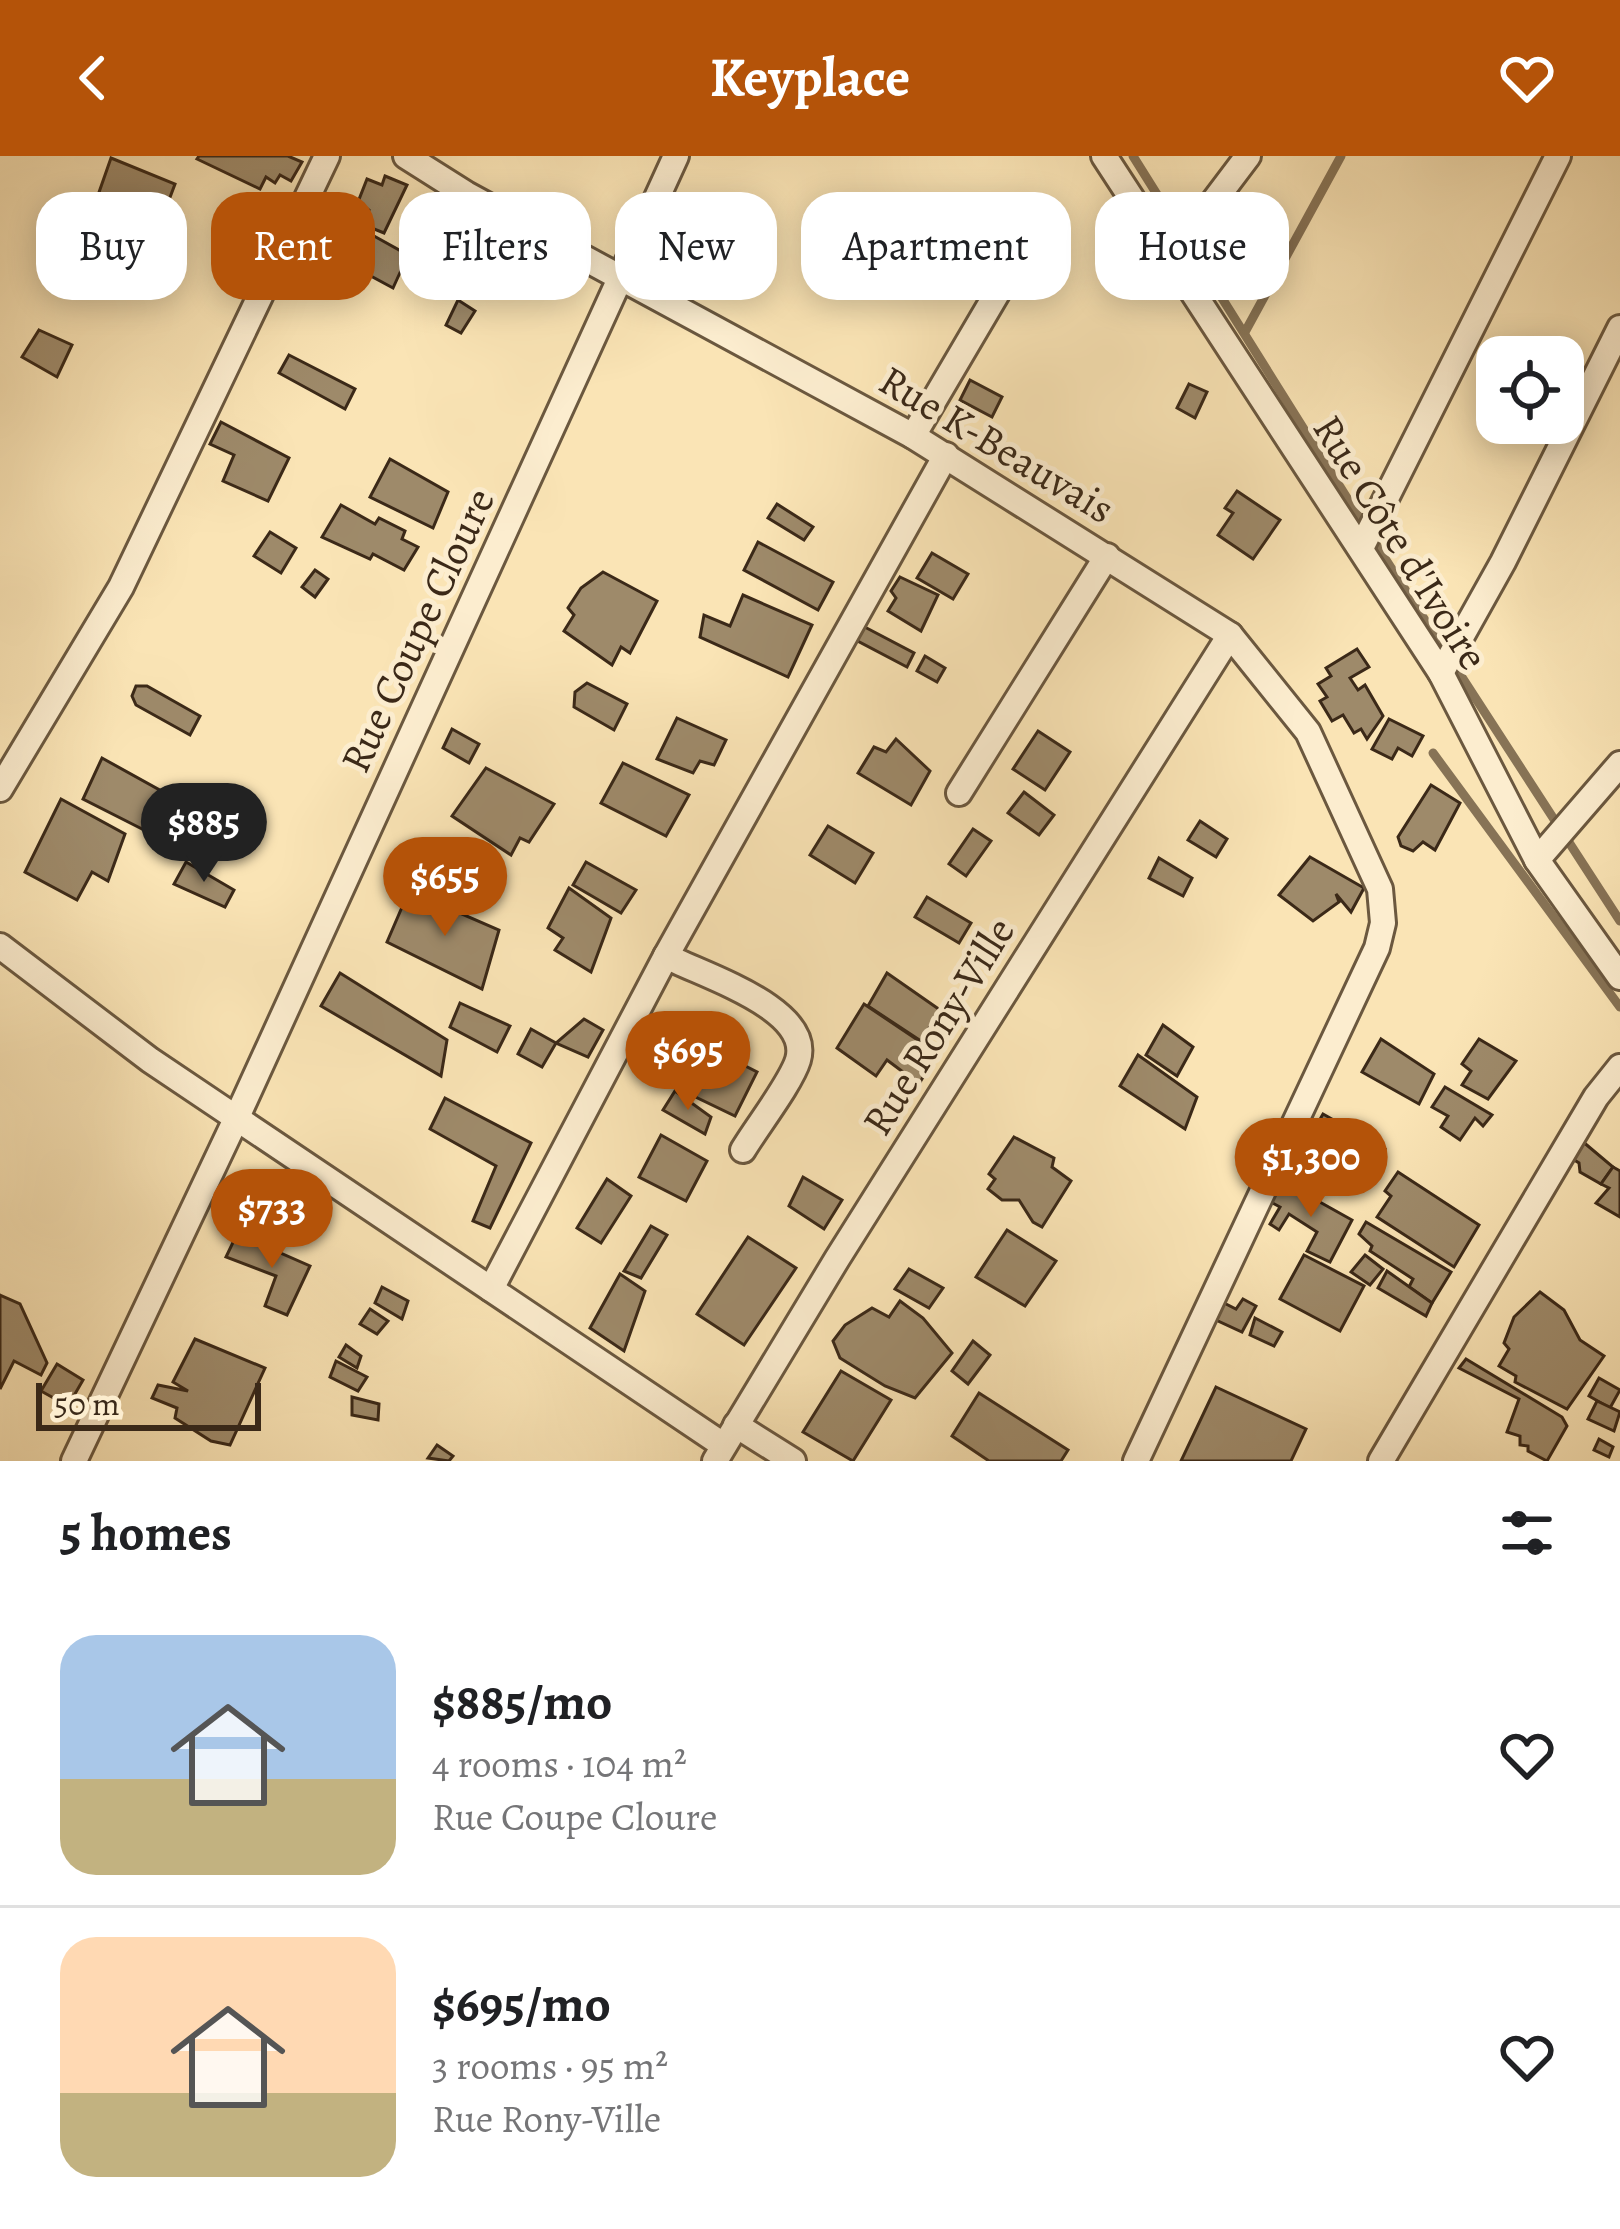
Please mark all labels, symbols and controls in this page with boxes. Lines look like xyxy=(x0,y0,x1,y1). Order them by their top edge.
text: Keyplace xyxy=(710,41,910,115)
icon: back xyxy=(60,45,126,111)
icon: heart xyxy=(1494,45,1560,111)
chip: Buy xyxy=(36,192,187,300)
chip: Rent xyxy=(211,192,375,300)
chip: Filters xyxy=(399,192,591,300)
chip: New xyxy=(615,192,777,300)
chip: Apartment xyxy=(801,192,1071,300)
chip: House xyxy=(1095,192,1289,300)
map controls xyxy=(1476,336,1584,444)
button: locate xyxy=(1476,336,1584,444)
street label: Rue K-Beauvais xyxy=(869,351,1125,537)
street label: Rue Côte d'Ivoire xyxy=(1300,404,1502,680)
street label: Rue Coupe Cloure xyxy=(326,479,508,781)
pin: $885 xyxy=(133,783,275,885)
text: $885 xyxy=(168,795,240,848)
pin: $655 xyxy=(374,837,516,939)
text: $655 xyxy=(410,849,480,902)
street label: Rue Rony-Ville xyxy=(848,906,1028,1146)
pin: $695 xyxy=(617,1011,759,1113)
text: $695 xyxy=(652,1023,724,1076)
pin: $1,300 xyxy=(1213,1118,1409,1220)
text: $1,300 xyxy=(1262,1130,1360,1183)
pin: $733 xyxy=(201,1169,343,1271)
text: $733 xyxy=(238,1181,306,1234)
scale bar xyxy=(36,1377,261,1430)
text: 50 m xyxy=(54,1381,120,1426)
text: 5 homes xyxy=(60,1498,232,1568)
icon: filters xyxy=(1494,1500,1560,1566)
text: $885/mo xyxy=(432,1667,612,1737)
icon: home xyxy=(156,1683,300,1827)
icon: heart xyxy=(1494,1722,1560,1788)
text: 4 rooms · 104 m² xyxy=(432,1737,687,1790)
text: Rue Coupe Cloure xyxy=(432,1790,717,1843)
text: $695/mo xyxy=(432,1969,611,2039)
icon: home xyxy=(156,1985,300,2129)
icon: heart xyxy=(1494,2024,1560,2090)
text: 3 rooms · 95 m² xyxy=(432,2039,668,2092)
text: Rue Rony-Ville xyxy=(432,2092,661,2145)

